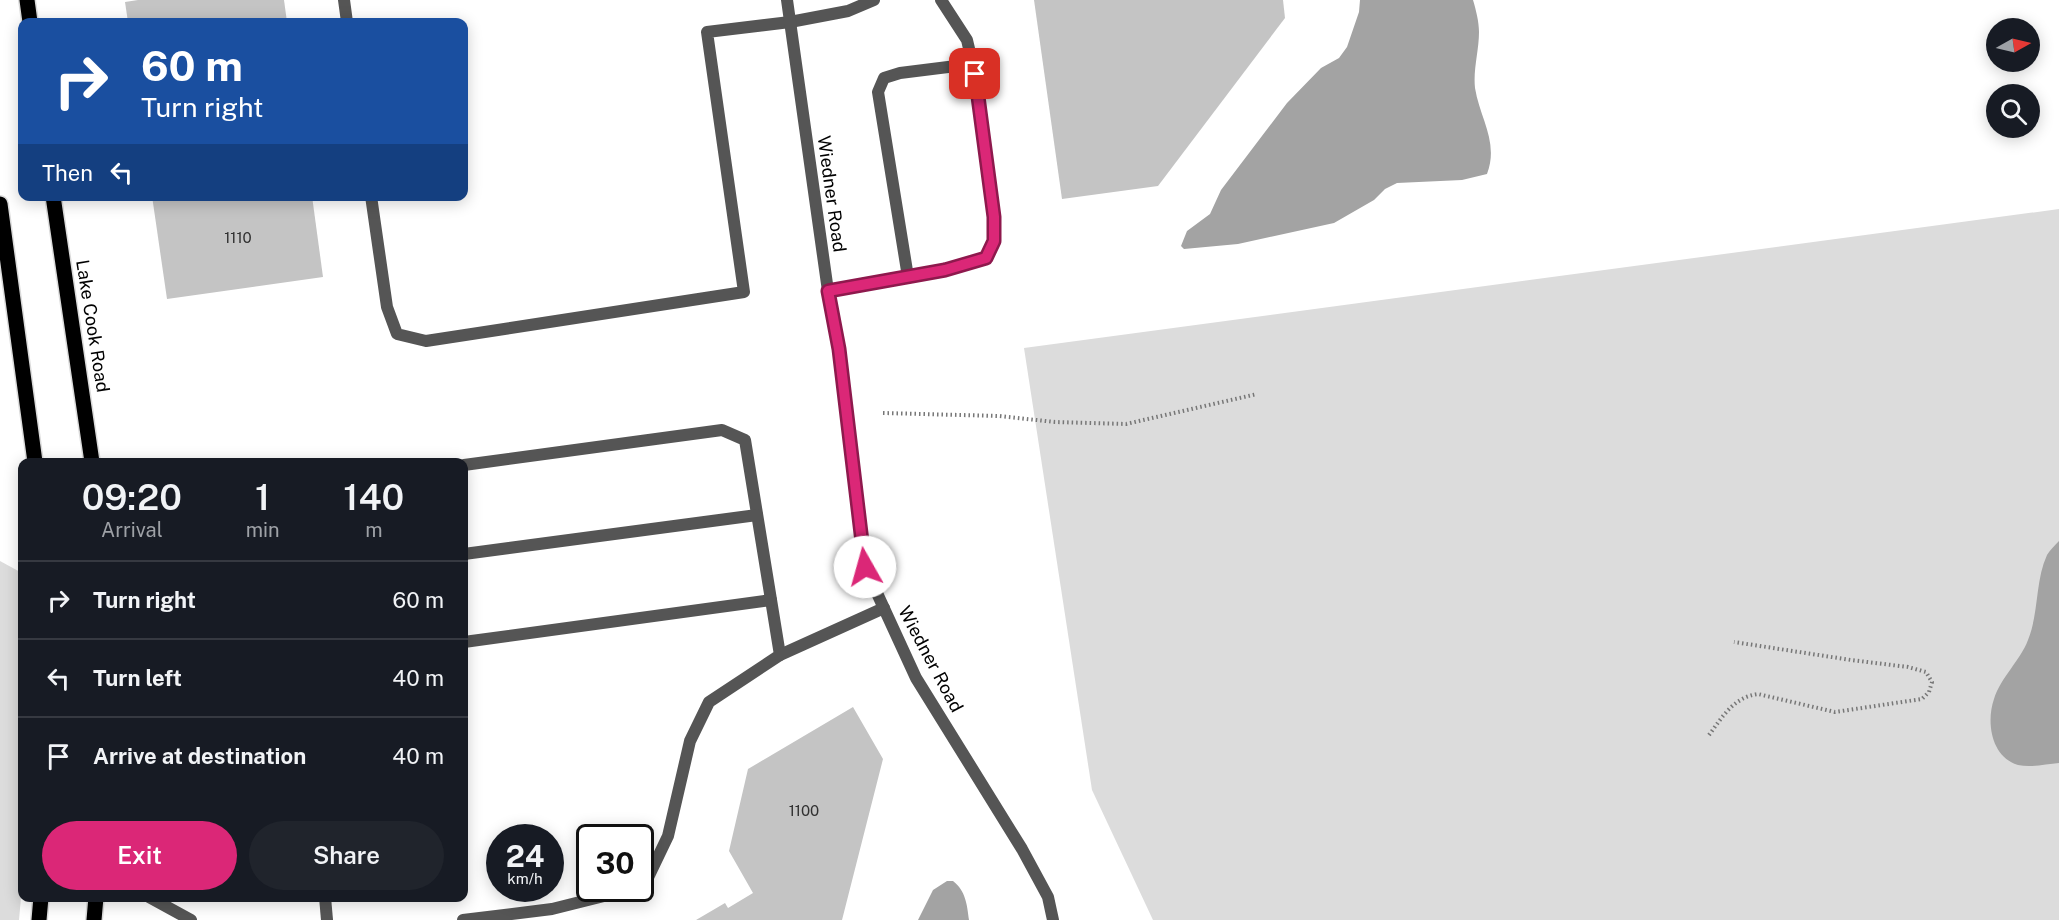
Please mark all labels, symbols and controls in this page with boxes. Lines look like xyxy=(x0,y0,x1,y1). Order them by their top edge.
north arrow xyxy=(1986,18,2040,72)
map controls xyxy=(1986,18,2040,138)
text: 60 m xyxy=(141,41,243,90)
icon: right xyxy=(42,42,120,120)
pin xyxy=(949,48,1000,99)
icon: arrive xyxy=(958,57,991,90)
button: search xyxy=(1986,84,2040,138)
text: Turn right xyxy=(141,91,264,123)
street label: Wiedner Road xyxy=(813,134,851,254)
icon: left xyxy=(105,156,138,189)
text: Then xyxy=(42,160,93,186)
house number: 1110 xyxy=(224,229,252,246)
street label: Lake Cook Road xyxy=(72,258,114,394)
text: 09:20 xyxy=(82,476,182,518)
text: 1 xyxy=(255,476,270,518)
text: 140 xyxy=(343,476,404,518)
text: Arrival xyxy=(101,518,163,542)
text: min xyxy=(246,518,280,542)
text: m xyxy=(365,518,382,542)
position arrow xyxy=(833,535,897,599)
icon: right xyxy=(42,584,75,617)
text: Turn right xyxy=(93,587,196,613)
text: 60 m xyxy=(393,587,444,613)
street label: Wiedner Road xyxy=(894,602,968,716)
icon: left xyxy=(42,662,75,695)
text: Turn left xyxy=(93,665,182,691)
text: 40 m xyxy=(392,665,444,691)
icon: arrive xyxy=(42,740,75,773)
text: Arrive at destination xyxy=(93,743,306,769)
text: 40 m xyxy=(392,743,444,769)
house number: 1100 xyxy=(789,802,819,819)
button: Exit xyxy=(42,821,237,890)
button: Share xyxy=(249,821,444,890)
speed limit sign: 30 xyxy=(576,824,654,902)
text: 24 xyxy=(506,838,544,874)
text: km/h xyxy=(507,870,543,887)

